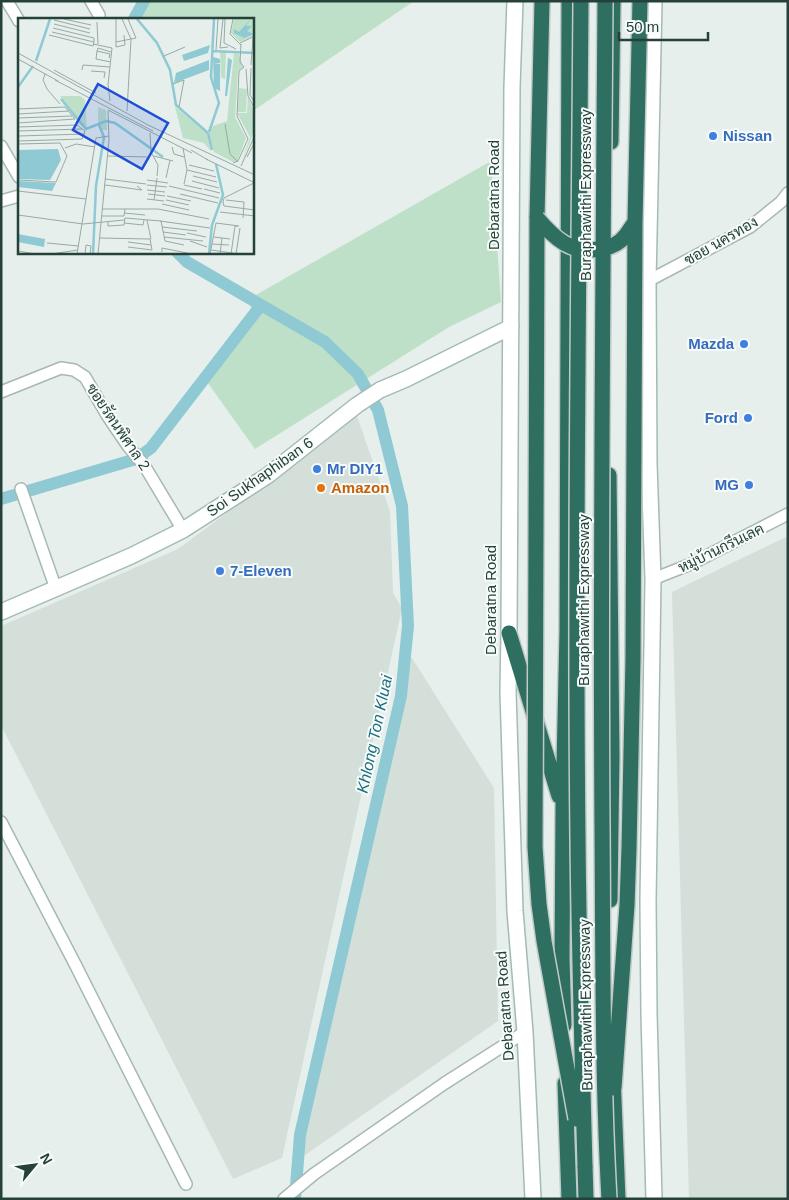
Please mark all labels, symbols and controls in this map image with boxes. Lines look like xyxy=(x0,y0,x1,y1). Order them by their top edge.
scale bar xyxy=(619,10,708,42)
inset map xyxy=(18,18,254,254)
text: 50 m xyxy=(626,18,659,35)
street label: Buraphawithi Expressway xyxy=(577,109,594,281)
place label: Nissan xyxy=(723,127,772,144)
marker: Nissan xyxy=(707,130,719,142)
street label: Debaratna Road xyxy=(485,140,502,250)
street label: ซอย นครทอง xyxy=(681,213,761,268)
place label: Mazda xyxy=(688,335,735,352)
marker: Mazda xyxy=(738,338,750,350)
street label: ซอยรัตนพิศาล 2 xyxy=(83,380,154,473)
place label: Ford xyxy=(705,409,738,426)
marker: Ford xyxy=(742,412,754,424)
street label: Soi Sukhaphiban 6 xyxy=(203,434,316,520)
place label: Mr DIY1 xyxy=(327,460,383,477)
marker: Mr DIY1 xyxy=(311,463,323,475)
place label: MG xyxy=(715,476,739,493)
place label: Amazon xyxy=(331,479,389,496)
marker: MG xyxy=(743,479,755,491)
marker: Amazon xyxy=(315,482,327,494)
street label: Buraphawithi Expressway xyxy=(575,514,592,686)
street label: หมู่บ้านกรีนเลค xyxy=(675,519,767,577)
street label: Debaratna Road xyxy=(482,545,499,655)
place label: 7-Eleven xyxy=(230,562,292,579)
marker: 7-Eleven xyxy=(214,565,226,577)
water label: Khlong Ton Kluai xyxy=(354,673,395,795)
street label: Buraphawithi Expressway xyxy=(575,919,595,1091)
street label: Debaratna Road xyxy=(492,951,517,1062)
north arrow xyxy=(10,1140,60,1190)
text: N xyxy=(37,1150,56,1167)

